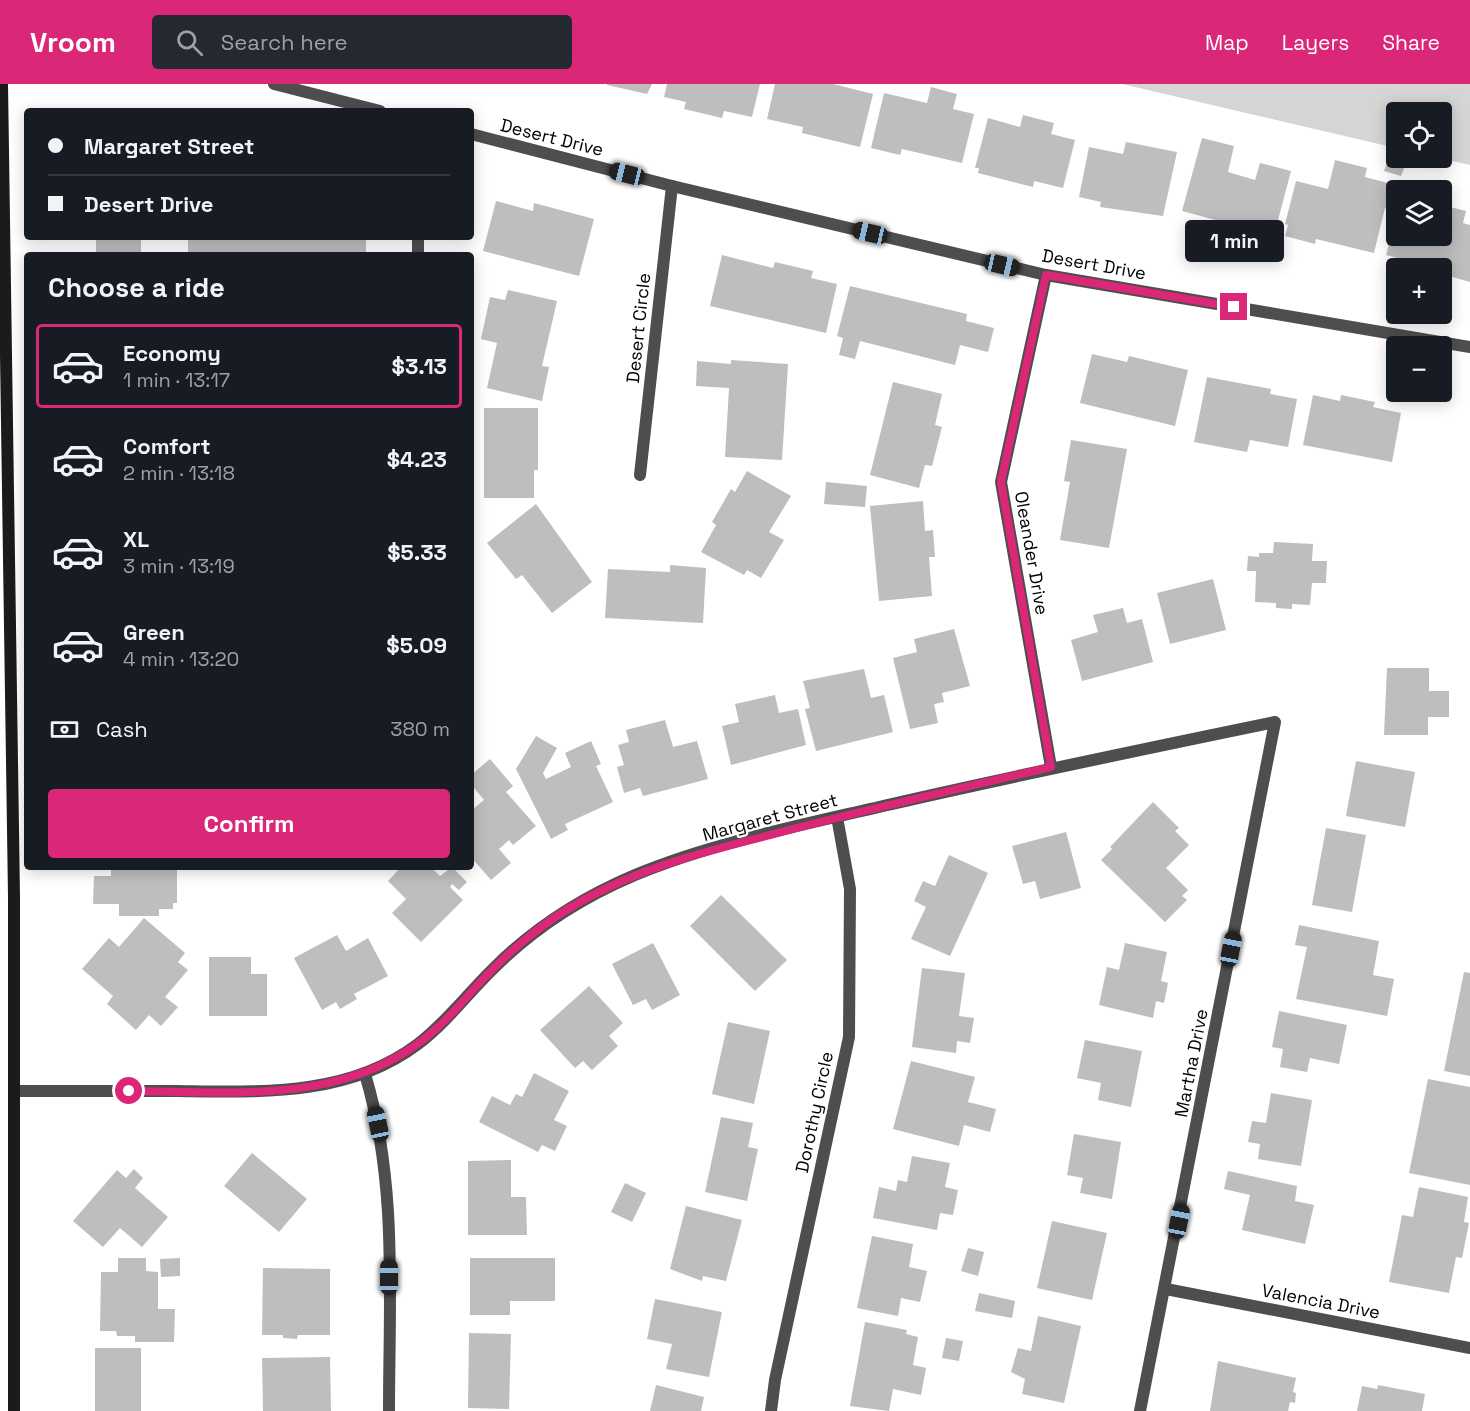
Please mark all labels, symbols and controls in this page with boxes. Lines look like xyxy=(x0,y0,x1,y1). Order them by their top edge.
search box xyxy=(152,15,572,69)
text: Vroom xyxy=(30,24,116,60)
icon: search xyxy=(173,26,206,59)
text: Search here xyxy=(221,28,348,56)
text: Map xyxy=(1205,29,1249,56)
text: Layers xyxy=(1282,29,1349,56)
text: Share xyxy=(1382,29,1440,56)
map controls xyxy=(1386,102,1452,402)
button: locate xyxy=(1386,102,1452,168)
street label: Desert Drive xyxy=(498,113,606,161)
text: Margaret Street xyxy=(84,132,254,160)
car xyxy=(607,161,647,187)
button: layers xyxy=(1386,180,1452,246)
text: Desert Drive xyxy=(84,190,214,218)
car xyxy=(850,220,890,246)
callout: 1 min xyxy=(1184,220,1284,262)
text: 1 min xyxy=(1210,228,1259,254)
street label: Desert Drive xyxy=(1040,244,1148,284)
car xyxy=(982,252,1022,278)
button: + xyxy=(1386,258,1452,324)
text: Choose a ride xyxy=(48,270,225,305)
street label: Desert Circle xyxy=(621,272,655,384)
route end xyxy=(1220,293,1247,320)
button: − xyxy=(1386,336,1452,402)
icon: car xyxy=(51,339,105,393)
text: Economy xyxy=(123,339,221,367)
text: $3.13 xyxy=(392,352,447,380)
text: 1 min · 13:17 xyxy=(123,367,230,393)
icon: car xyxy=(51,432,105,486)
text: Comfort xyxy=(123,432,211,460)
text: $4.23 xyxy=(387,445,447,473)
text: 2 min · 13:18 xyxy=(123,460,235,486)
street label: Oleander Drive xyxy=(1010,489,1054,617)
icon: car xyxy=(51,525,105,579)
text: XL xyxy=(123,525,149,553)
text: $5.33 xyxy=(387,538,447,566)
text: 3 min · 13:19 xyxy=(123,553,235,579)
icon: car xyxy=(51,618,105,672)
text: Green xyxy=(123,618,185,646)
text: $5.09 xyxy=(386,631,447,659)
text: 4 min · 13:20 xyxy=(123,646,239,672)
icon: cash xyxy=(48,713,81,746)
text: Cash xyxy=(96,715,148,743)
text: 380 m xyxy=(390,716,450,742)
street label: Margaret Street xyxy=(700,788,840,846)
button: Confirm xyxy=(48,789,450,858)
car xyxy=(1219,930,1243,968)
street label: Martha Drive xyxy=(1169,1007,1213,1119)
street label: Dorothy Circle xyxy=(790,1049,838,1175)
route start xyxy=(115,1077,142,1104)
car xyxy=(365,1105,391,1143)
car xyxy=(1167,1202,1191,1240)
car xyxy=(380,1259,398,1295)
street label: Valencia Drive xyxy=(1260,1278,1382,1324)

